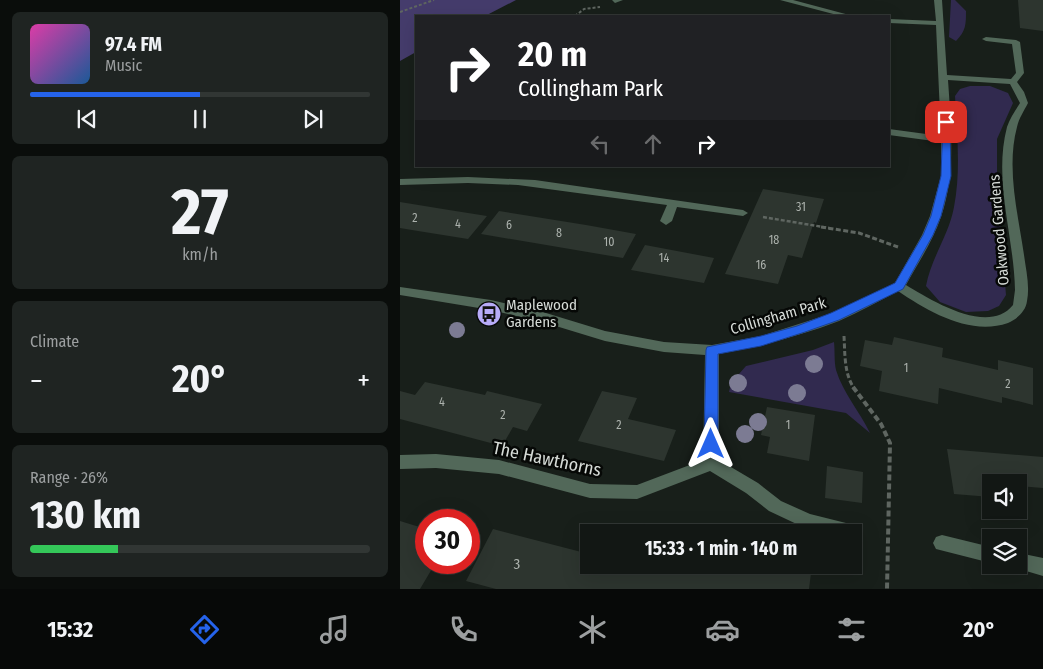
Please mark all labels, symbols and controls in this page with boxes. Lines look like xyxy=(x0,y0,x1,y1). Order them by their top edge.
text: 97.4 FM xyxy=(105,33,162,56)
text: 20 m xyxy=(518,33,587,75)
icon: right xyxy=(435,35,500,100)
text: Music xyxy=(105,56,142,75)
text: Collingham Park xyxy=(518,75,663,102)
pin xyxy=(925,101,967,143)
icon: previous xyxy=(73,105,101,133)
icon: pause xyxy=(186,105,214,133)
icon: next xyxy=(299,105,327,133)
icon: arrive xyxy=(932,108,960,136)
icon: left xyxy=(586,130,614,158)
icon: ahead xyxy=(639,130,667,158)
icon: right xyxy=(692,130,720,158)
text: 27 xyxy=(171,173,229,251)
street label: Oakwood Gardens xyxy=(985,174,1013,286)
house number: 31 xyxy=(796,200,806,214)
house number: 2 xyxy=(412,211,418,225)
house number: 4 xyxy=(455,217,461,231)
house number: 6 xyxy=(506,218,512,232)
house number: 8 xyxy=(556,226,562,240)
house number: 18 xyxy=(769,233,779,247)
house number: 10 xyxy=(604,235,614,249)
text: km/h xyxy=(182,245,218,264)
house number: 14 xyxy=(659,251,669,265)
house number: 16 xyxy=(756,258,766,272)
street label: Collingham Park xyxy=(728,294,828,338)
place label: Maplewood Gardens xyxy=(506,296,577,331)
bus stop icon: Maplewood Gardens xyxy=(476,301,502,327)
text: Climate xyxy=(30,332,79,351)
text: 20° xyxy=(172,356,228,402)
house number: 1 xyxy=(904,361,908,375)
text: − xyxy=(30,364,43,397)
text: + xyxy=(357,364,370,397)
house number: 2 xyxy=(1005,377,1011,391)
house number: 4 xyxy=(439,395,445,409)
house number: 2 xyxy=(500,408,506,422)
position arrow xyxy=(684,417,736,469)
house number: 2 xyxy=(616,418,622,432)
house number: 1 xyxy=(786,418,790,432)
street label: The Hawthorns xyxy=(491,437,604,481)
text: Range · 26% xyxy=(30,468,108,487)
map controls xyxy=(982,474,1027,574)
button: sound xyxy=(982,474,1027,519)
text: 130 km xyxy=(30,492,141,538)
speed limit sign: 30 xyxy=(415,509,480,574)
button: layers xyxy=(982,529,1027,574)
text: 15:33 · 1 min · 140 m xyxy=(645,537,797,560)
house number: 3 xyxy=(514,555,521,573)
icon: directions xyxy=(187,612,222,647)
icon: music xyxy=(317,612,352,647)
icon: phone xyxy=(446,612,481,647)
icon: climate xyxy=(575,612,610,647)
icon: car xyxy=(705,612,740,647)
icon: filters xyxy=(834,612,869,647)
text: 15:32 xyxy=(47,616,93,643)
text: 20° xyxy=(963,616,996,643)

